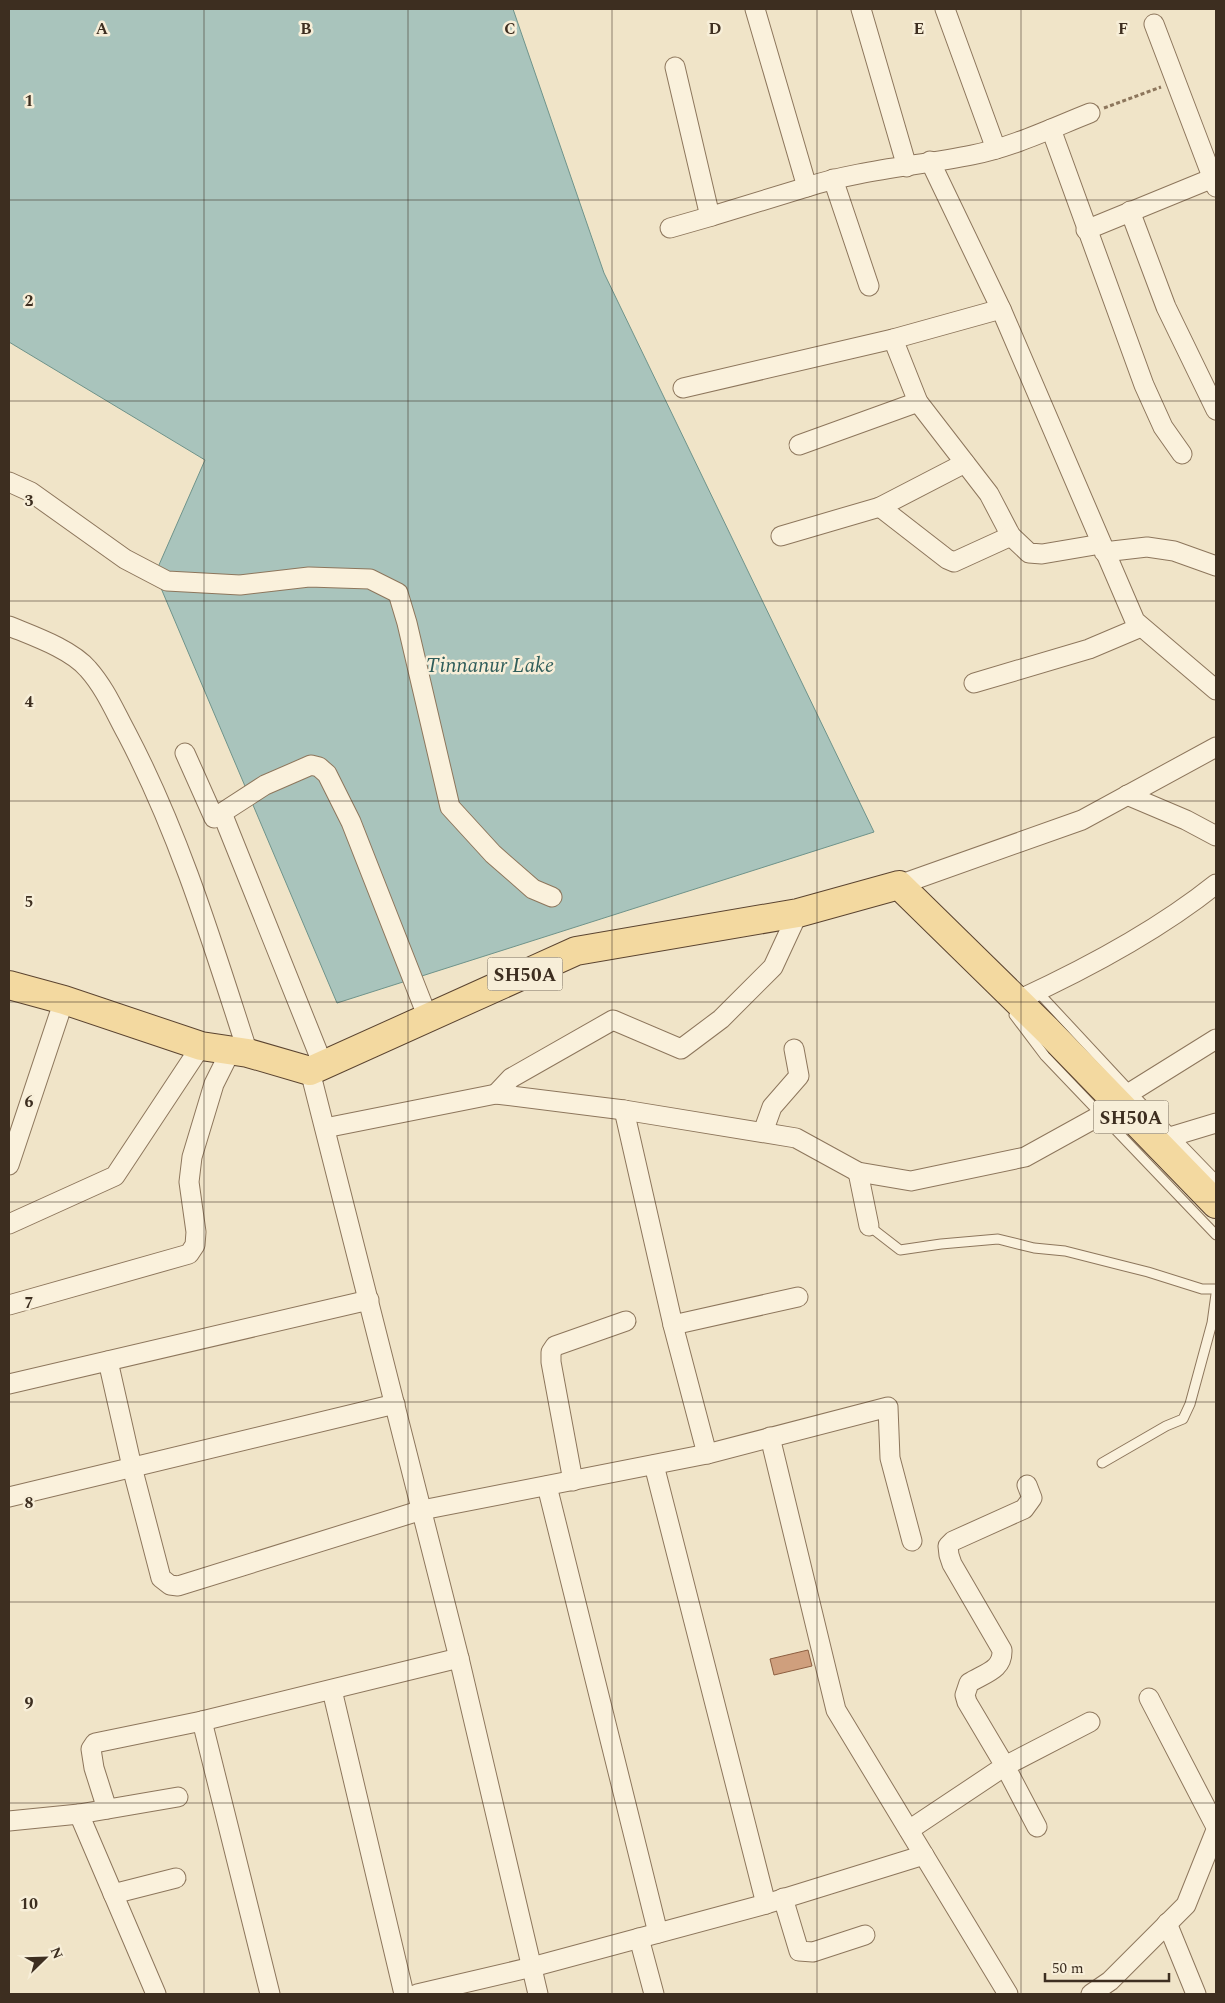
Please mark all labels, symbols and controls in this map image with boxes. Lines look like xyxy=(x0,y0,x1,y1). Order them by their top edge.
text: A xyxy=(96,17,109,41)
text: B xyxy=(300,17,312,41)
text: C xyxy=(504,17,516,41)
text: D xyxy=(709,17,722,41)
text: E xyxy=(914,17,924,41)
text: F xyxy=(1118,17,1128,41)
text: 1 xyxy=(25,89,33,113)
text: 2 xyxy=(25,289,34,313)
text: 3 xyxy=(25,489,34,513)
water label: Tinnanur Lake xyxy=(426,650,554,682)
text: 4 xyxy=(25,690,34,714)
text: 5 xyxy=(25,890,33,914)
road number: SH50A xyxy=(488,958,562,991)
text: 6 xyxy=(25,1090,34,1114)
road number: SH50A xyxy=(1094,1100,1168,1134)
text: 7 xyxy=(25,1291,34,1315)
text: 8 xyxy=(25,1491,34,1515)
text: 9 xyxy=(25,1691,34,1715)
text: 10 xyxy=(20,1892,38,1916)
north arrow xyxy=(20,1933,70,1983)
text: N xyxy=(45,1944,68,1962)
scale bar xyxy=(1045,1950,1169,1982)
text: 50 m xyxy=(1052,1957,1084,1980)

